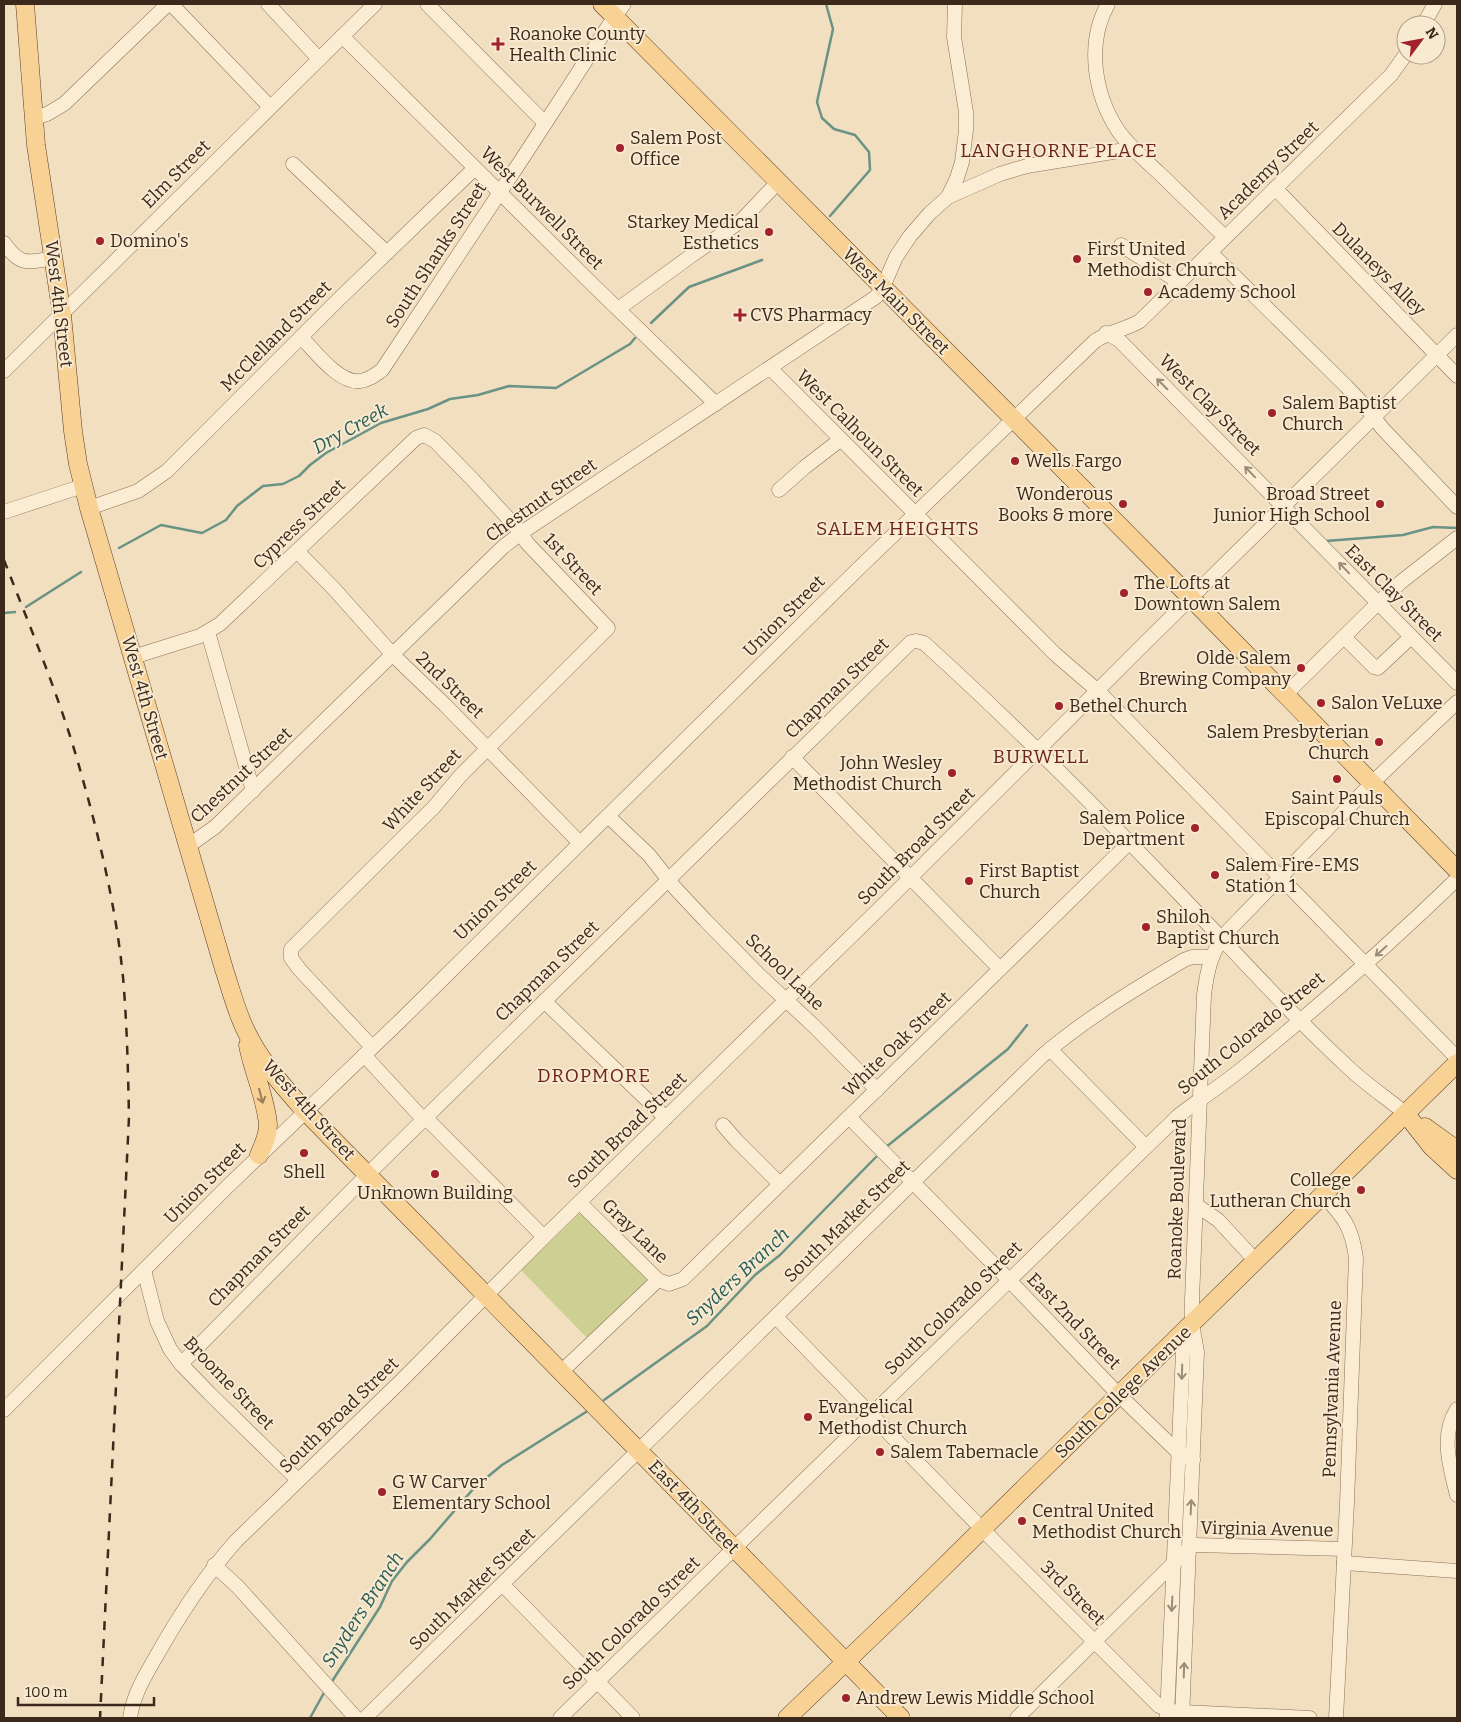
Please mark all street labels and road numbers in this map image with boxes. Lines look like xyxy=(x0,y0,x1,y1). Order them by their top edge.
street label: Academy Street xyxy=(1213,116,1324,224)
street label: Elm Street xyxy=(137,135,215,213)
street label: West Burwell Street xyxy=(476,142,608,274)
street label: South Shanks Street xyxy=(381,178,492,332)
street label: Dulaneys Alley xyxy=(1328,218,1431,321)
street label: West 4th Street xyxy=(40,239,78,369)
street label: West Main Street xyxy=(838,243,954,359)
street label: McClelland Street xyxy=(216,276,336,396)
street label: West Clay Street xyxy=(1155,350,1266,461)
street label: West Calhoun Street xyxy=(792,365,928,501)
street label: Chestnut Street xyxy=(481,453,601,547)
street label: Cypress Street xyxy=(248,474,350,574)
street label: 1st Street xyxy=(539,528,608,600)
street label: East Clay Street xyxy=(1341,540,1448,647)
street label: Union Street xyxy=(739,570,830,661)
street label: West 4th Street xyxy=(117,633,173,763)
street label: Chapman Street xyxy=(781,633,894,743)
street label: 2nd Street xyxy=(411,647,489,723)
street label: Chestnut Street xyxy=(186,722,297,828)
street label: White Street xyxy=(378,744,466,836)
street label: South Broad Street xyxy=(853,782,980,909)
street label: Union Street xyxy=(449,855,541,945)
street label: Chapman Street xyxy=(491,916,604,1026)
street label: School Lane xyxy=(741,929,829,1015)
street label: South Colorado Street xyxy=(1173,967,1329,1099)
street label: White Oak Street xyxy=(838,986,956,1101)
street label: West 4th Street xyxy=(258,1055,360,1165)
street label: South Broad Street xyxy=(563,1067,692,1193)
street label: Roanoke Boulevard xyxy=(1163,1118,1191,1280)
street label: Union Street xyxy=(160,1137,251,1228)
street label: South Market Street xyxy=(779,1155,915,1287)
street label: Gray Lane xyxy=(597,1194,673,1268)
street label: Chapman Street xyxy=(203,1200,315,1312)
street label: South Colorado Street xyxy=(880,1236,1027,1379)
street label: East 2nd Street xyxy=(1022,1268,1126,1374)
street label: Pennsylvania Avenue xyxy=(1318,1300,1346,1478)
street label: South College Avenue xyxy=(1050,1321,1196,1463)
street label: Broome Street xyxy=(179,1332,279,1434)
street label: South Broad Street xyxy=(275,1352,404,1478)
street label: East 4th Street xyxy=(644,1456,745,1559)
street label: Virginia Avenue xyxy=(1200,1517,1334,1541)
street label: South Market Street xyxy=(404,1523,540,1655)
street label: South Colorado Street xyxy=(558,1551,705,1694)
street label: 3rd Street xyxy=(1036,1556,1110,1630)

